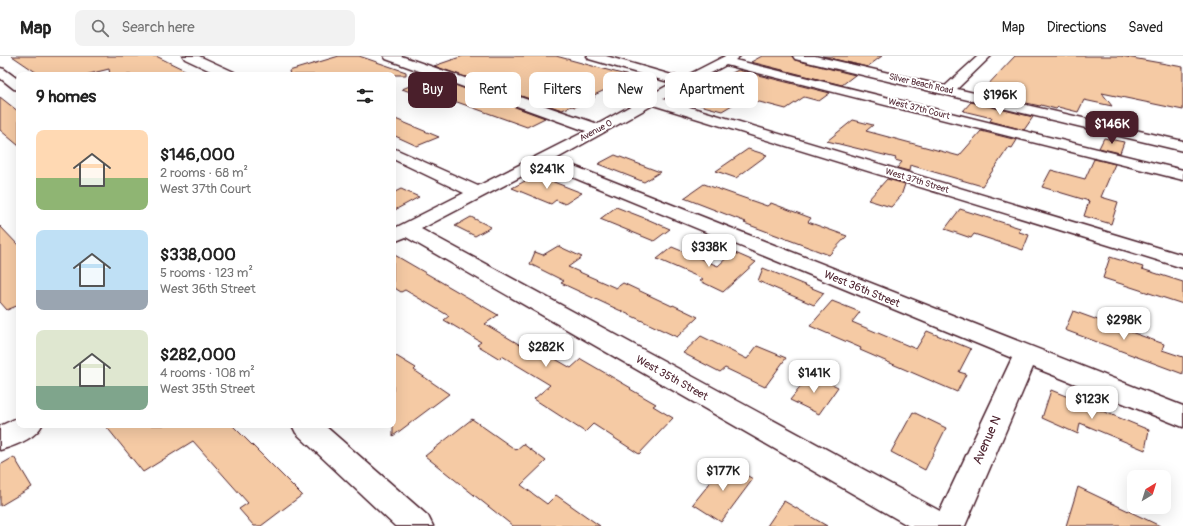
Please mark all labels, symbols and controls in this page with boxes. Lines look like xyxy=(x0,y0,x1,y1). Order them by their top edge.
search box xyxy=(75,10,355,46)
text: Map xyxy=(20,16,51,40)
icon: search xyxy=(89,17,111,39)
text: Search here xyxy=(121,18,195,37)
text: Map xyxy=(1002,19,1025,36)
text: Directions xyxy=(1047,19,1106,36)
text: Saved xyxy=(1128,19,1163,36)
street label: Silver Beach Road xyxy=(888,71,954,97)
chip: Buy xyxy=(408,72,457,108)
chip: Rent xyxy=(465,72,521,108)
chip: Filters xyxy=(529,72,595,108)
chip: New xyxy=(603,72,657,108)
chip: Apartment xyxy=(665,72,758,108)
pin: $196K xyxy=(972,82,1028,116)
icon: filters xyxy=(354,85,376,107)
text: 9 homes xyxy=(36,86,96,107)
text: $196K xyxy=(983,87,1017,103)
street label: West 37th Court xyxy=(887,96,951,122)
pin: $146K xyxy=(1084,111,1140,145)
text: $146K xyxy=(1094,116,1130,132)
street label: Avenue O xyxy=(578,118,614,144)
text: $146,000 xyxy=(160,144,235,165)
icon: home xyxy=(68,146,116,194)
pin: $241K xyxy=(519,156,575,190)
text: $241K xyxy=(530,161,564,177)
text: 2 rooms · 68 m² xyxy=(160,165,248,181)
street label: West 37th Street xyxy=(884,166,950,196)
text: West 37th Court xyxy=(160,181,251,197)
pin: $338K xyxy=(681,234,737,268)
text: $338K xyxy=(691,239,727,255)
text: $338,000 xyxy=(160,244,236,265)
icon: home xyxy=(68,246,116,294)
text: 5 rooms · 123 m² xyxy=(160,265,253,281)
street label: West 36th Street xyxy=(822,268,902,310)
text: West 36th Street xyxy=(160,281,256,297)
pin: $298K xyxy=(1096,307,1152,341)
text: $298K xyxy=(1106,312,1142,328)
pin: $282K xyxy=(518,334,574,368)
text: $282K xyxy=(528,339,564,355)
text: $282,000 xyxy=(160,344,236,365)
icon: home xyxy=(68,346,116,394)
street label: West 35th Street xyxy=(634,353,711,403)
pin: $141K xyxy=(786,360,842,394)
text: 4 rooms · 108 m² xyxy=(160,365,255,381)
text: $141K xyxy=(798,365,830,381)
text: West 35th Street xyxy=(160,381,255,397)
pin: $123K xyxy=(1064,386,1120,420)
text: $123K xyxy=(1075,391,1109,407)
street label: Avenue N xyxy=(969,413,1005,467)
pin: $177K xyxy=(695,458,751,492)
text: $177K xyxy=(706,463,740,479)
north arrow xyxy=(1127,470,1171,514)
map controls xyxy=(1127,470,1171,514)

